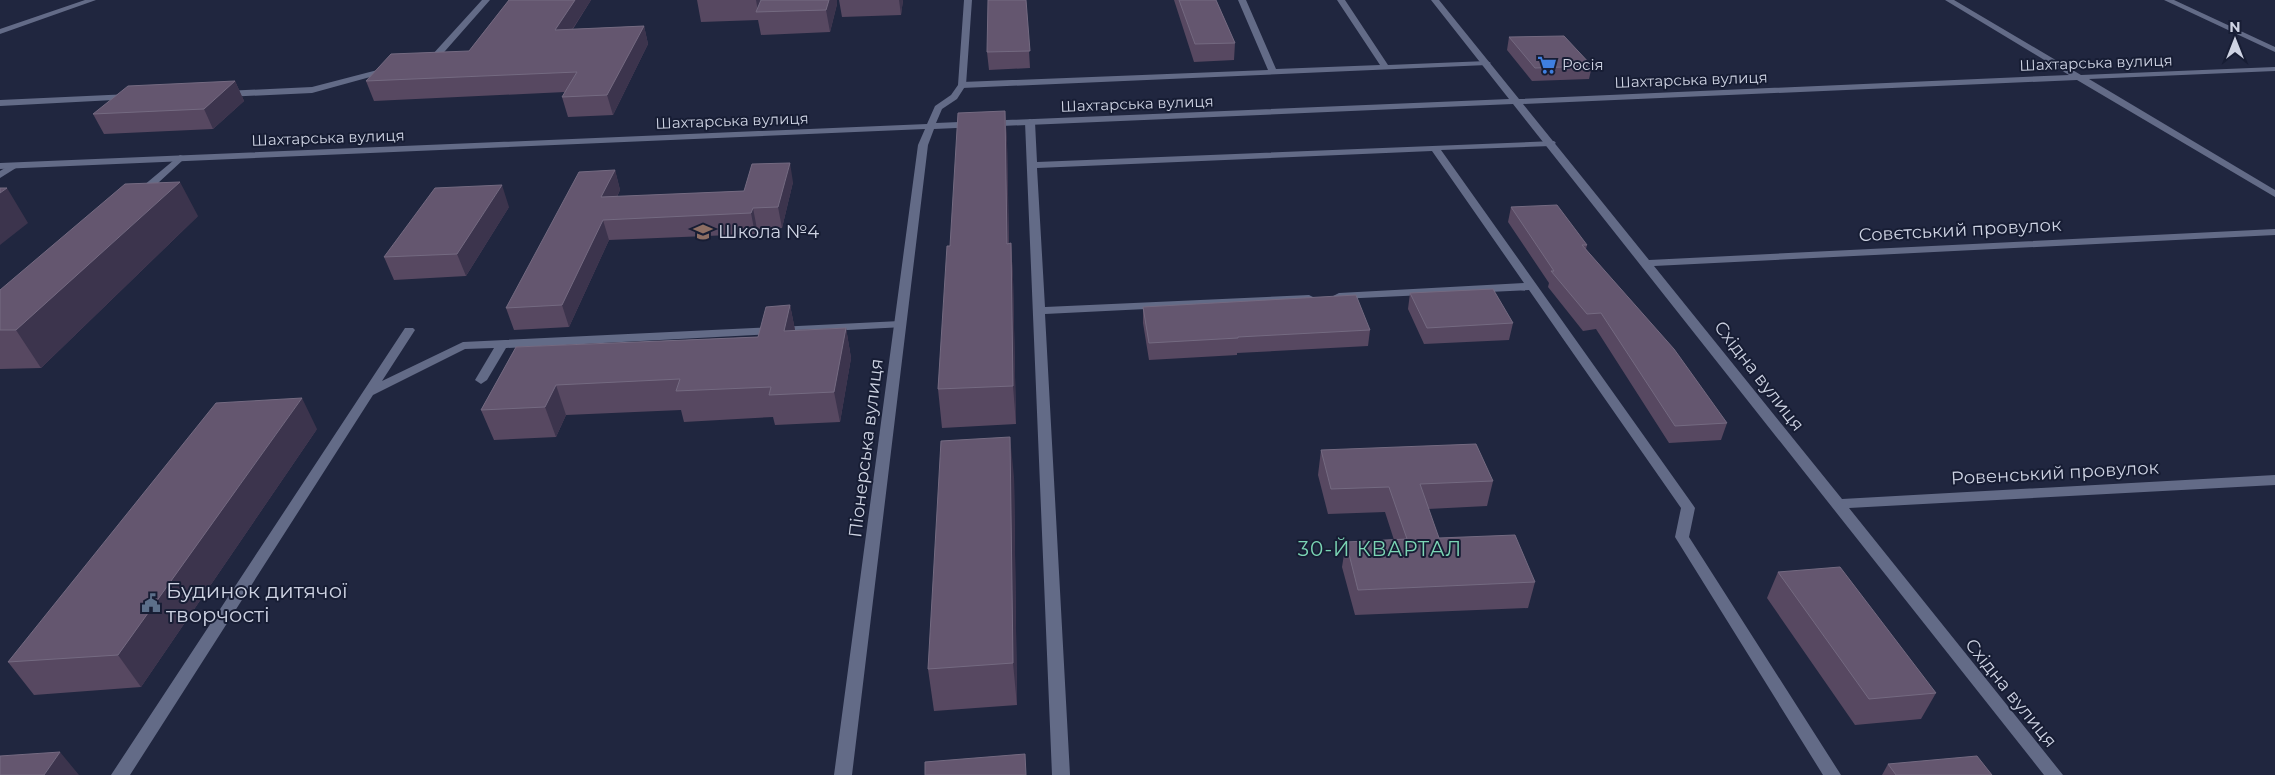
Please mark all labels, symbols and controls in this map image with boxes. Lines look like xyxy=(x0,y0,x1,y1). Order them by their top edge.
north arrow xyxy=(2210,15,2260,65)
text: N xyxy=(2229,18,2241,36)
street label: Шахтарська вулиця xyxy=(2019,50,2173,75)
supermarket icon: Росія xyxy=(1536,54,1558,76)
place label: Росія xyxy=(1562,55,1604,74)
street label: Шахтарська вулиця xyxy=(1614,67,1768,92)
street label: Шахтарська вулиця xyxy=(1060,91,1214,116)
street label: Шахтарська вулиця xyxy=(655,108,809,133)
street label: Шахтарська вулиця xyxy=(251,125,405,150)
street label: Совєтський провулок xyxy=(1858,214,2063,246)
school or university icon: Школа №4 xyxy=(692,221,714,243)
place label: Школа №4 xyxy=(718,221,819,243)
street label: Східна вулиця xyxy=(1709,317,1809,435)
street label: Піонерська вулиця xyxy=(844,357,888,539)
street label: Ровенський провулок xyxy=(1950,457,2160,489)
district label: 30-Й КВАРТАЛ xyxy=(1298,537,1462,561)
place label: Будинок дитячої творчості xyxy=(166,578,348,627)
public building icon: Будинок дитячої творчості xyxy=(140,592,162,614)
street label: Східна вулиця xyxy=(1960,634,2062,752)

